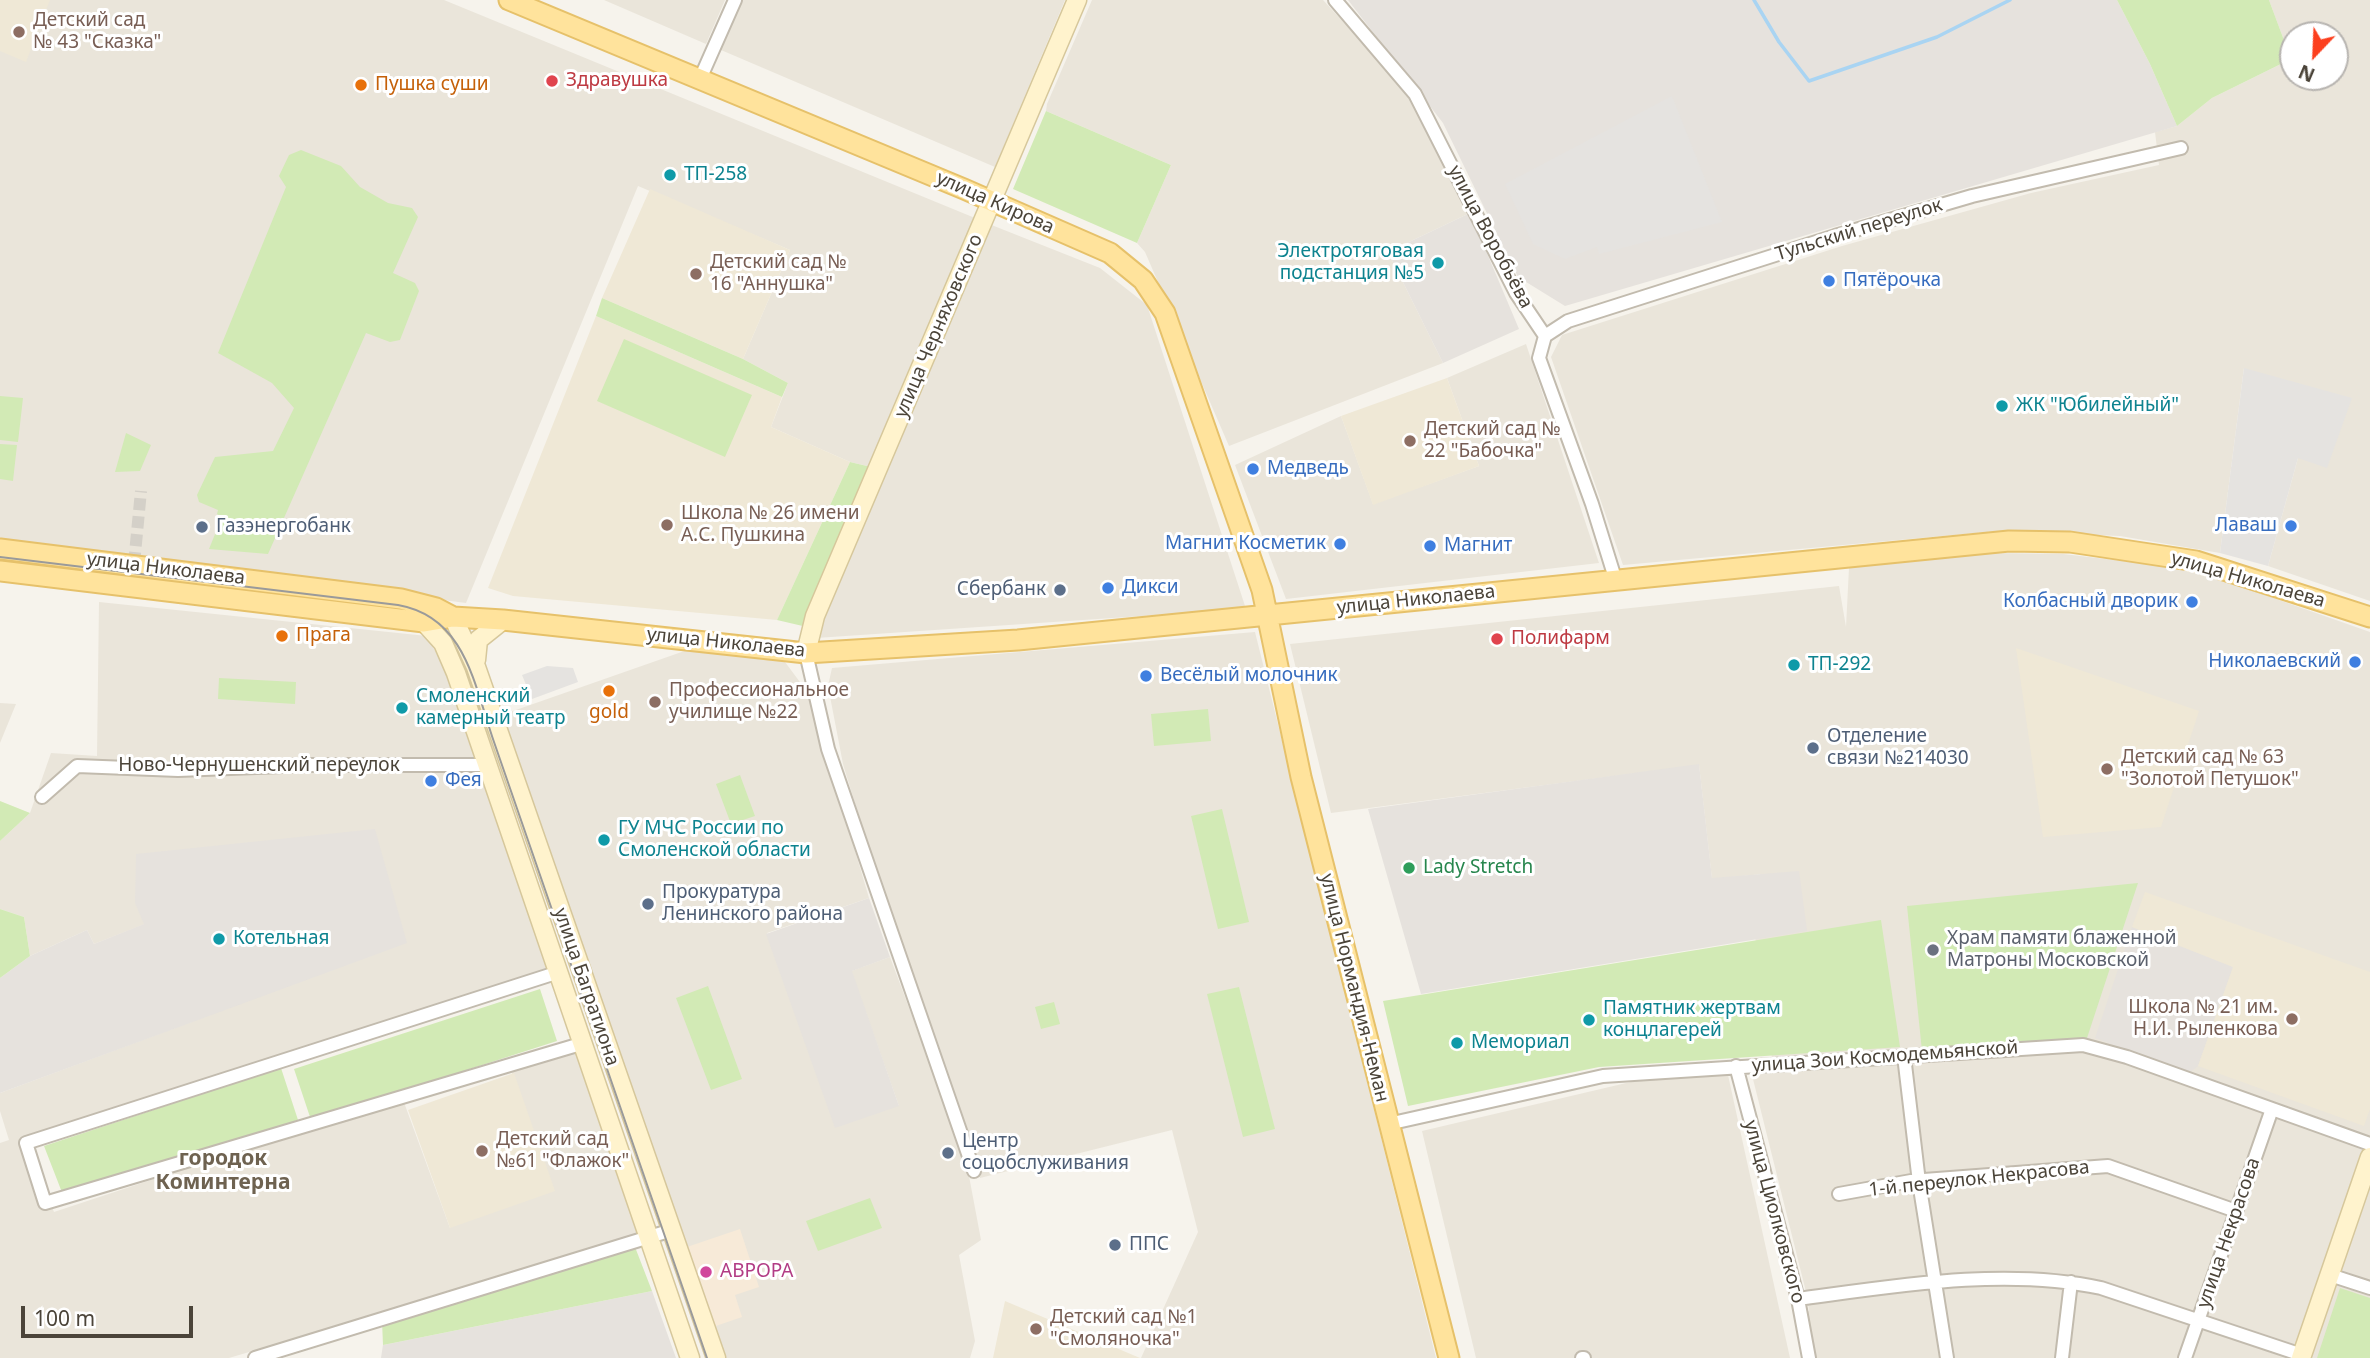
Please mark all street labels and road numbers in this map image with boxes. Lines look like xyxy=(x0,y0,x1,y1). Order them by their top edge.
street label: улица Воробьёва xyxy=(1443,162,1537,312)
street label: улица Кирова xyxy=(933,167,1057,239)
street label: Тульский переулок xyxy=(1773,194,1945,266)
street label: улица Черняховского xyxy=(890,231,988,421)
street label: улица Николаева xyxy=(2168,547,2328,613)
street label: улица Николаева xyxy=(86,548,246,590)
street label: улица Николаева xyxy=(1336,580,1496,620)
street label: улица Николаева xyxy=(646,623,806,663)
street label: Ново-Чернушенский переулок xyxy=(118,755,400,777)
street label: улица Нормандия-Неман xyxy=(1315,872,1393,1104)
street label: улица Багратиона xyxy=(548,905,624,1069)
street label: улица Зои Космодемьянской xyxy=(1751,1036,2019,1078)
street label: улица Циолковского xyxy=(1739,1118,1809,1306)
street label: улица Некрасова xyxy=(2193,1155,2265,1311)
street label: 1-й переулок Некрасова xyxy=(1867,1156,2091,1202)

